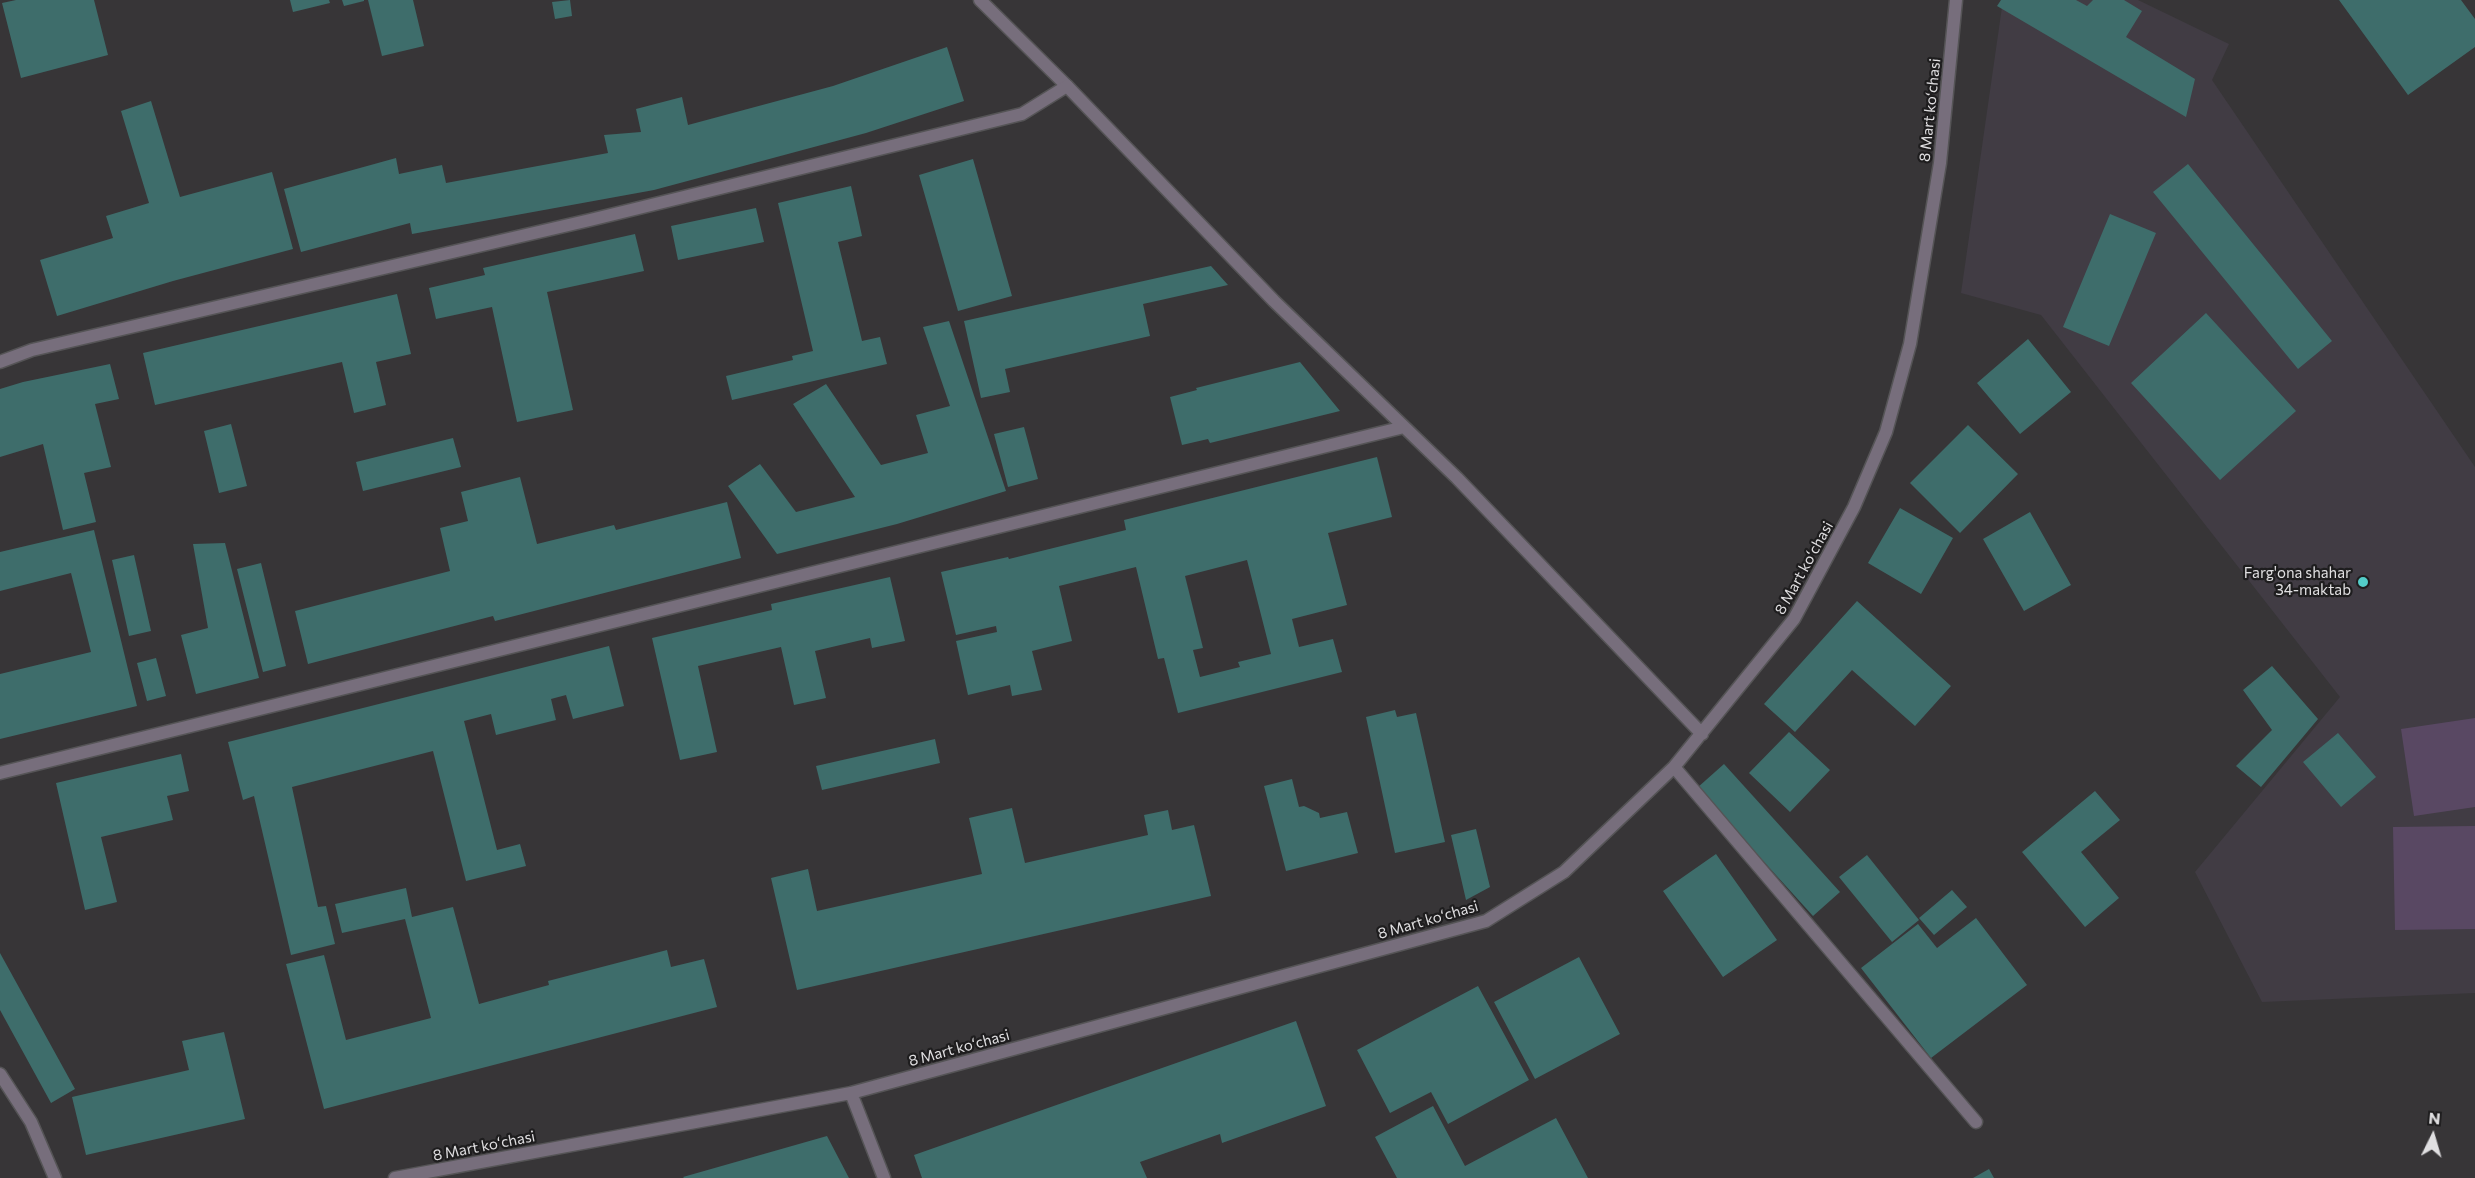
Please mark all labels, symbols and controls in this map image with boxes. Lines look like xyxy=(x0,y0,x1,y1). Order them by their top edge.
street label: 8 Mart koʻchasi xyxy=(1916,57,1944,163)
street label: 8 Mart koʻchasi xyxy=(1771,518,1837,618)
place label: Farg'ona shahar 34-maktab xyxy=(2244,564,2351,599)
marker: Farg'ona shahar 34-maktab xyxy=(2356,575,2370,589)
street label: 8 Mart koʻchasi xyxy=(1376,897,1480,943)
street label: 8 Mart koʻchasi xyxy=(907,1026,1011,1070)
north arrow xyxy=(2403,1106,2463,1166)
text: N xyxy=(2428,1108,2441,1128)
street label: 8 Mart koʻchasi xyxy=(431,1127,537,1165)

